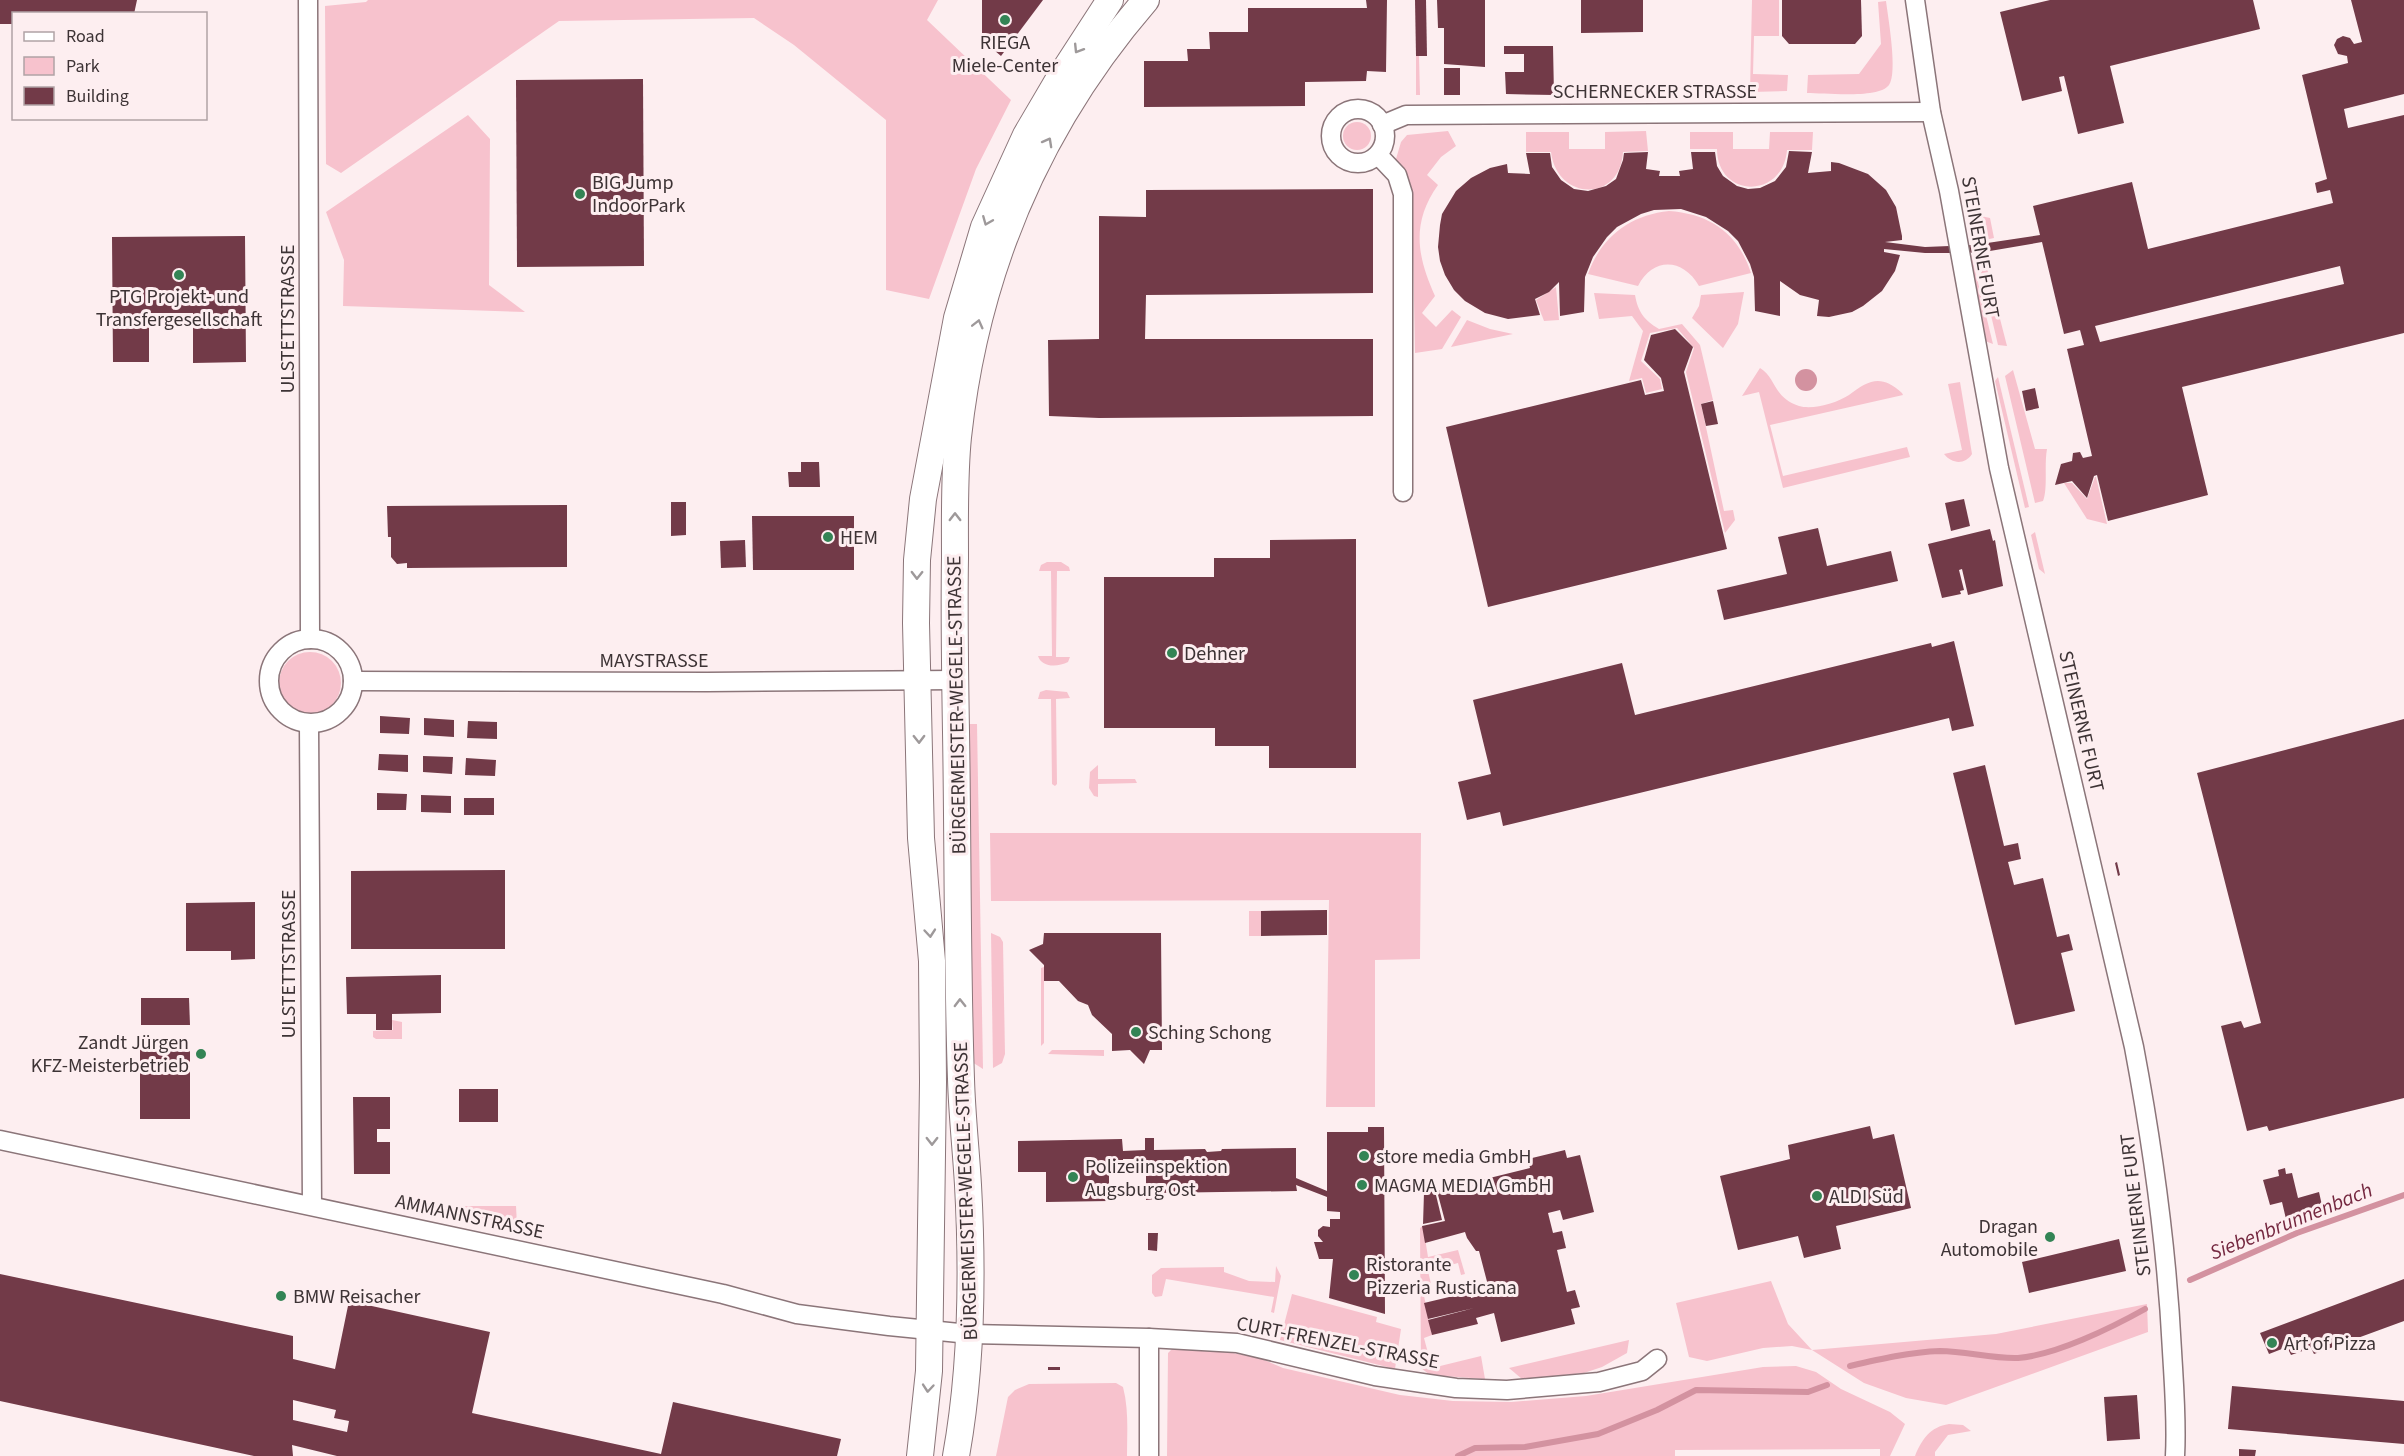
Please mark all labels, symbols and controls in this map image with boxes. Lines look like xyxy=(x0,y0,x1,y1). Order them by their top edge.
legend xyxy=(12,12,207,120)
marker: RIEGA Miele-Center xyxy=(998,13,1012,27)
text: Road xyxy=(66,24,105,49)
place label: RIEGA Miele-Center xyxy=(952,29,1058,80)
one-way arrow xyxy=(1073,43,1085,53)
text: Park xyxy=(66,54,100,79)
street label: SCHERNECKER STRASSE xyxy=(1553,78,1757,106)
text: Building xyxy=(66,84,129,109)
one-way arrow xyxy=(1041,138,1052,148)
place label: BIG Jump IndoorPark xyxy=(592,169,685,220)
street label: STEINERNE FURT xyxy=(1954,174,2006,321)
marker: BIG Jump IndoorPark xyxy=(573,187,587,201)
one-way arrow xyxy=(982,215,994,226)
street label: ULSTETTSTRASSE xyxy=(274,244,302,394)
marker: PTG Projekt- und Transfergesellschaft xyxy=(172,268,186,282)
place label: PTG Projekt- und Transfergesellschaft xyxy=(96,283,262,334)
one-way arrow xyxy=(971,319,984,329)
one-way arrow xyxy=(949,512,961,521)
place label: HEM xyxy=(840,524,878,552)
marker: HEM xyxy=(821,530,835,544)
street label: BÜRGERMEISTER-WEGELE-STRASSE xyxy=(940,555,974,855)
one-way arrow xyxy=(911,571,923,580)
place label: Dehner xyxy=(1184,640,1245,668)
marker: Dehner xyxy=(1165,646,1179,660)
street label: MAYSTRASSE xyxy=(599,647,709,675)
street label: STEINERNE FURT xyxy=(2051,648,2111,795)
one-way arrow xyxy=(913,734,925,743)
street label: ULSTETTSTRASSE xyxy=(275,889,303,1039)
one-way arrow xyxy=(923,929,936,938)
one-way arrow xyxy=(954,998,966,1007)
place label: Sching Schong xyxy=(1148,1019,1271,1047)
marker: Sching Schong xyxy=(1129,1025,1143,1039)
place label: Zandt Jürgen KFZ-Meisterbetrieb xyxy=(31,1029,189,1080)
street label: BÜRGERMEISTER-WEGELE-STRASSE xyxy=(947,1041,985,1341)
marker: Zandt Jürgen KFZ-Meisterbetrieb xyxy=(194,1047,208,1061)
street label: STEINERNE FURT xyxy=(2113,1132,2159,1278)
one-way arrow xyxy=(926,1136,939,1145)
place label: store media GmbH xyxy=(1376,1143,1532,1171)
marker: store media GmbH xyxy=(1357,1149,1371,1163)
place label: Polizeiinspektion Augsburg Ost xyxy=(1085,1153,1228,1204)
marker: Polizeiinspektion Augsburg Ost xyxy=(1066,1170,1080,1184)
place label: MAGMA MEDIA GmbH xyxy=(1374,1172,1551,1200)
water label: Siebenbrunnenbach xyxy=(2205,1175,2377,1267)
marker: MAGMA MEDIA GmbH xyxy=(1355,1178,1369,1192)
place label: ALDI Süd xyxy=(1829,1183,1904,1211)
street label: AMMANNSTRASSE xyxy=(393,1188,547,1246)
marker: ALDI Süd xyxy=(1810,1189,1824,1203)
place label: Dragan Automobile xyxy=(1941,1213,2038,1264)
marker: Dragan Automobile xyxy=(2043,1230,2057,1244)
place label: Ristorante Pizzeria Rusticana xyxy=(1366,1251,1517,1302)
marker: Ristorante Pizzeria Rusticana xyxy=(1347,1268,1361,1282)
place label: BMW Reisacher xyxy=(293,1283,420,1311)
marker: BMW Reisacher xyxy=(274,1289,288,1303)
street label: CURT-FRENZEL-STRASSE xyxy=(1234,1310,1442,1376)
place label: Art of Pizza xyxy=(2284,1330,2376,1358)
marker: Art of Pizza xyxy=(2265,1336,2279,1350)
one-way arrow xyxy=(922,1384,935,1393)

